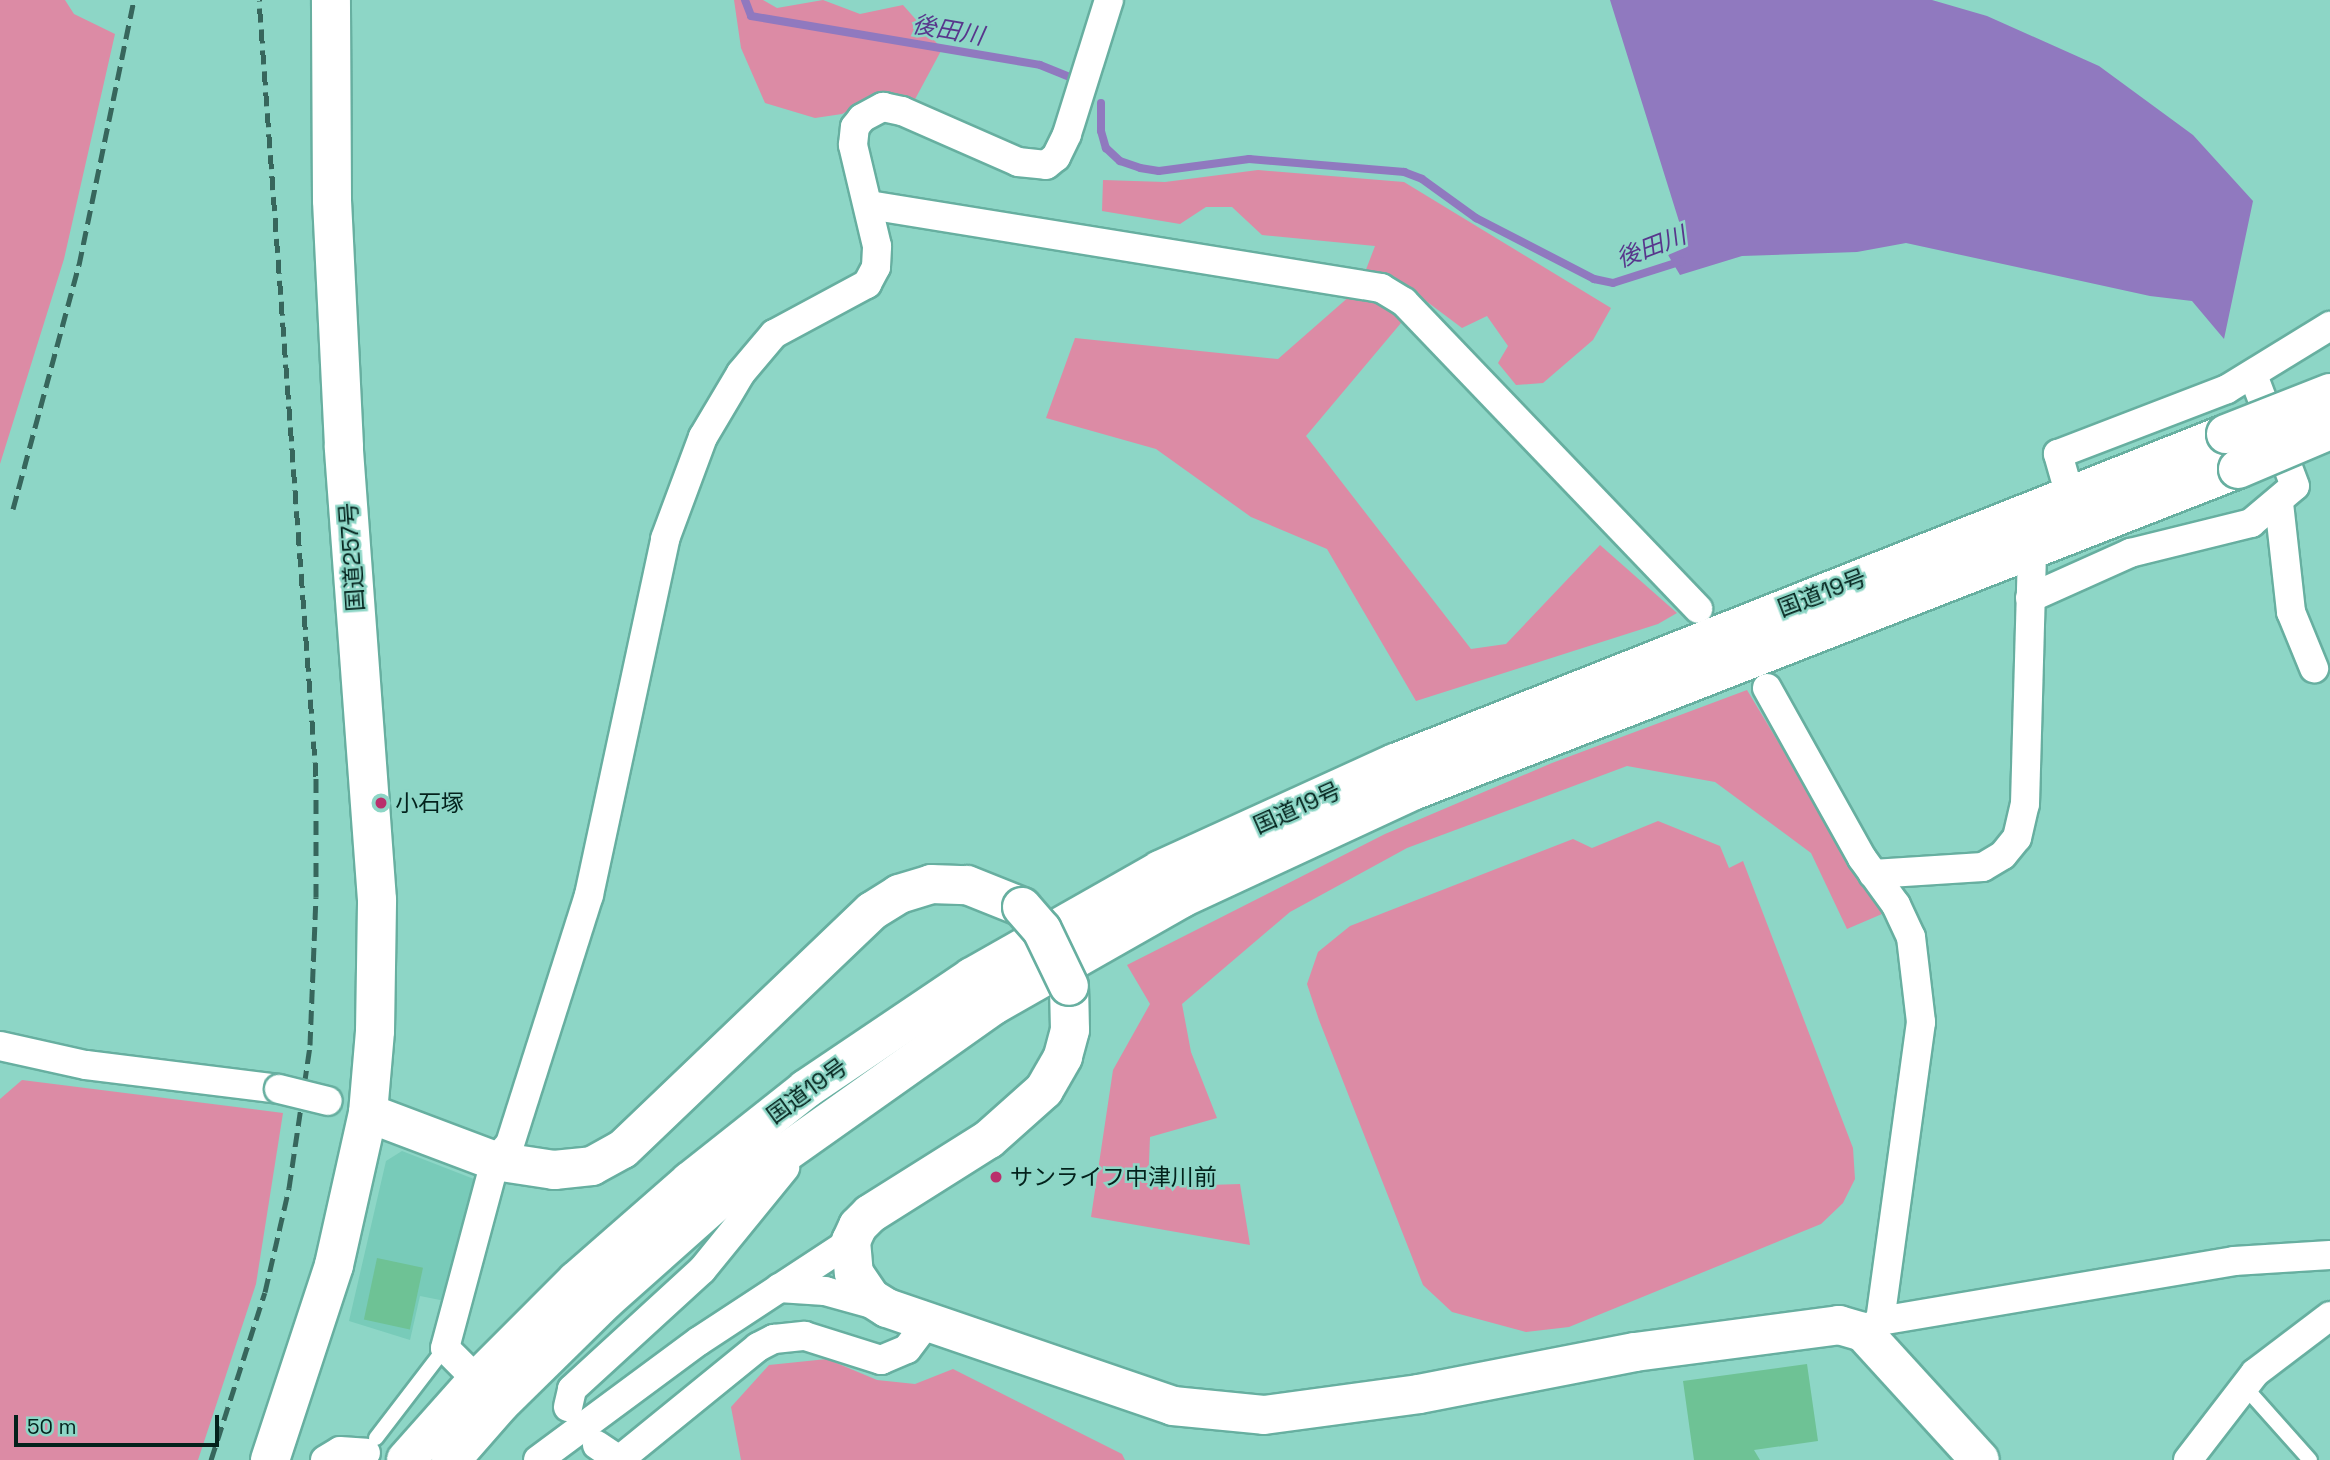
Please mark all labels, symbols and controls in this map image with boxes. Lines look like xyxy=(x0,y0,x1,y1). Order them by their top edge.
water label: 後田川 xyxy=(910,10,986,50)
water label: 後田川 xyxy=(1612,221,1690,273)
street label: 国道257号 xyxy=(334,501,370,613)
street label: 国道19号 xyxy=(1774,564,1870,622)
street label: 国道19号 xyxy=(1249,777,1345,839)
place label: 小石塚 xyxy=(395,789,464,817)
marker: 小石塚 xyxy=(373,795,389,811)
street label: 国道19号 xyxy=(761,1053,853,1129)
place label: サンライフ中津川前 xyxy=(1010,1163,1217,1191)
marker: サンライフ中津川前 xyxy=(988,1169,1004,1185)
scale bar xyxy=(18,1400,222,1444)
text: 50 m xyxy=(27,1413,77,1440)

